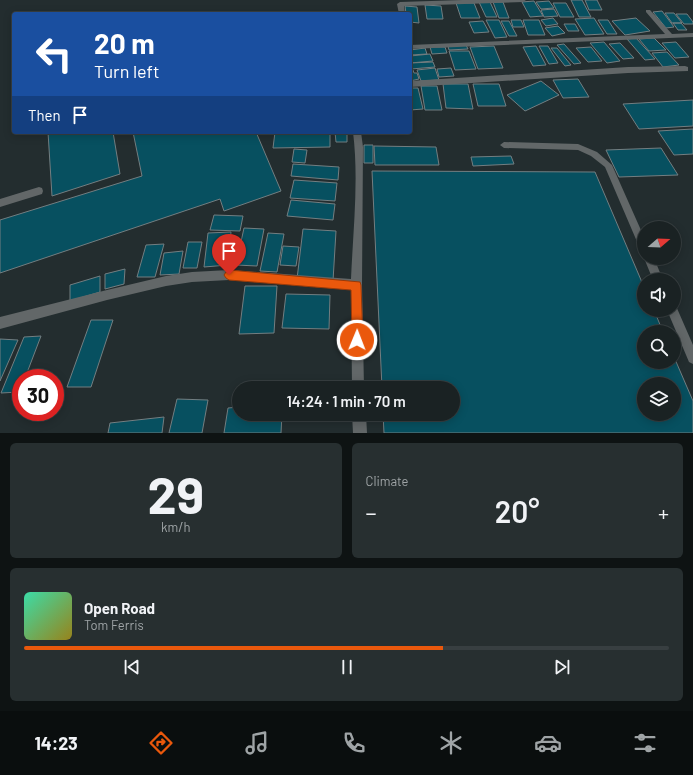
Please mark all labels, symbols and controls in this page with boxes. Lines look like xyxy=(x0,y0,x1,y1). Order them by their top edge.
text: 20 m xyxy=(94,26,155,60)
icon: left xyxy=(28,28,80,80)
text: Turn left xyxy=(94,60,160,82)
icon: arrive xyxy=(69,104,91,126)
text: Then xyxy=(28,106,61,124)
north arrow xyxy=(637,221,681,265)
map controls xyxy=(637,221,681,421)
pin xyxy=(212,234,246,275)
icon: arrive xyxy=(218,240,240,262)
button: sound xyxy=(637,273,681,317)
position arrow xyxy=(336,319,378,361)
button: search xyxy=(637,325,681,369)
speed limit sign: 30 xyxy=(12,369,64,421)
button: layers xyxy=(637,377,681,421)
text: 14:24 · 1 min · 70 m xyxy=(286,392,406,410)
text: 29 xyxy=(147,462,204,524)
text: Climate xyxy=(366,473,409,489)
text: 20° xyxy=(495,493,540,529)
text: − xyxy=(366,499,377,525)
text: + xyxy=(658,499,669,525)
text: km/h xyxy=(161,519,190,535)
text: Open Road xyxy=(84,599,155,617)
text: Tom Ferris xyxy=(84,617,144,633)
icon: previous xyxy=(121,656,143,678)
icon: pause xyxy=(336,656,358,678)
icon: next xyxy=(551,656,573,678)
icon: directions xyxy=(147,729,175,757)
icon: music xyxy=(243,729,271,757)
icon: phone xyxy=(340,729,368,757)
icon: climate xyxy=(437,729,465,757)
icon: car xyxy=(534,729,562,757)
icon: filters xyxy=(631,729,659,757)
text: 14:23 xyxy=(34,732,78,754)

